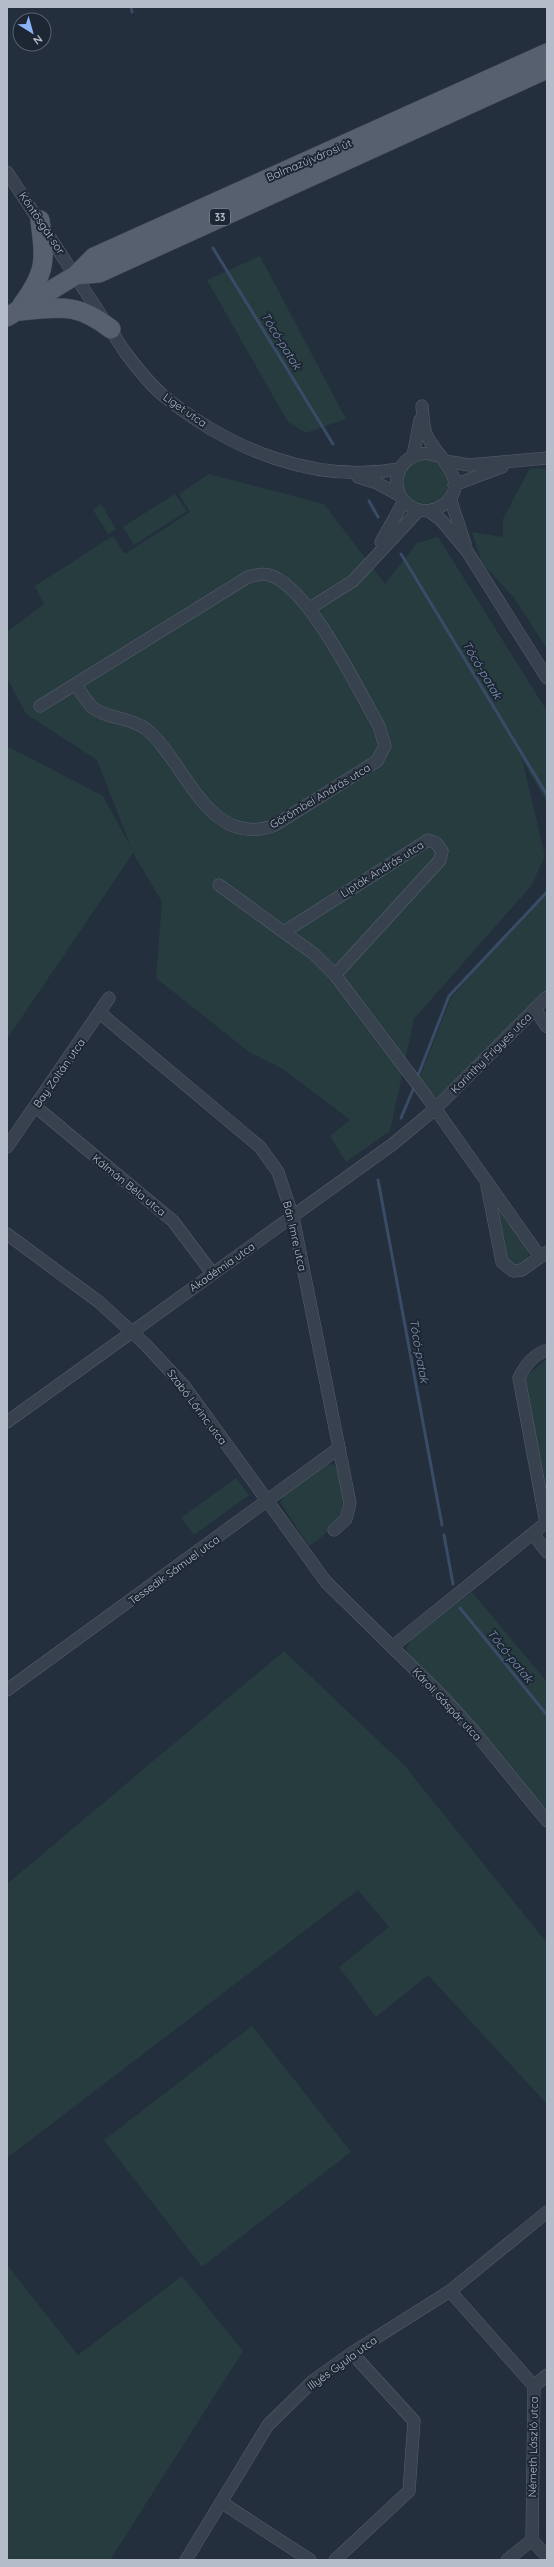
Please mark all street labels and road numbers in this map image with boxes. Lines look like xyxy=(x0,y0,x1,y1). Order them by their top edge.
street label: Balmazújvárosi út xyxy=(264,136,354,184)
street label: Köntösgát sor xyxy=(16,189,68,257)
road number: 33 xyxy=(210,209,230,225)
street label: Liget utca xyxy=(160,390,210,430)
street label: Görömbei András utca xyxy=(267,760,373,832)
street label: Lipták András utca xyxy=(338,838,426,900)
street label: Karinthy Frigyes utca xyxy=(448,1010,534,1096)
street label: Bay Zoltán utca xyxy=(30,1036,88,1110)
street label: Kálmán Béla utca xyxy=(89,1151,169,1219)
street label: Bán Imre utca xyxy=(280,1200,310,1272)
street label: Akadémia utca xyxy=(187,1239,257,1295)
street label: Szabó Lőrinc utca xyxy=(164,1366,230,1448)
street label: Tessedik Sámuel utca xyxy=(126,1532,222,1608)
street label: Károli Gáspár utca xyxy=(409,1664,485,1744)
street label: Illyés Gyula utca xyxy=(304,2333,380,2393)
street label: Németh László utca xyxy=(525,2396,541,2498)

